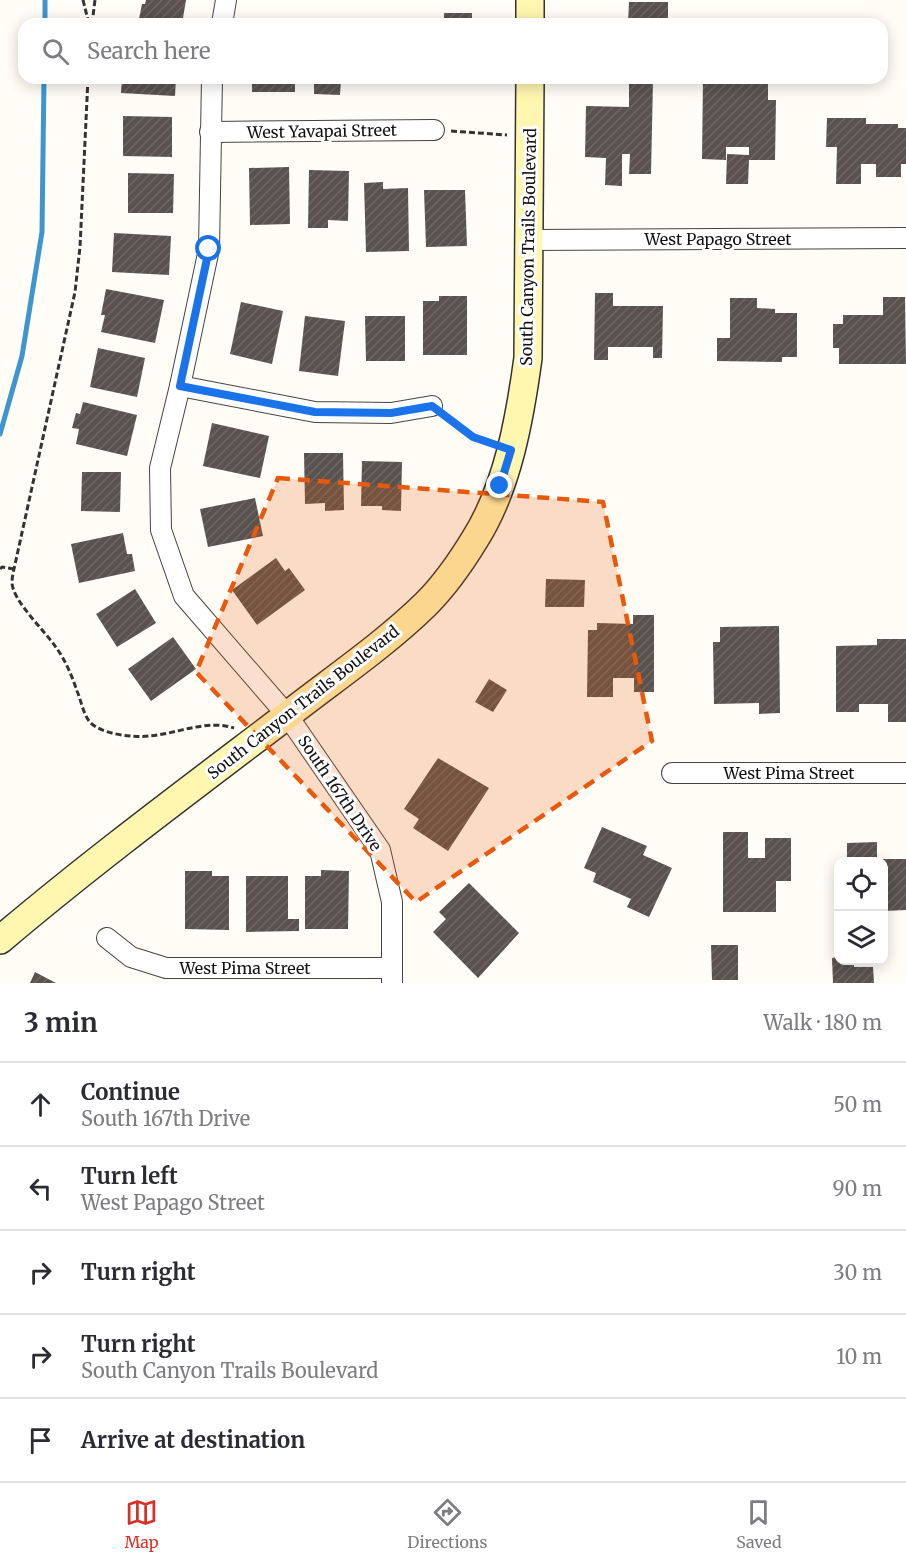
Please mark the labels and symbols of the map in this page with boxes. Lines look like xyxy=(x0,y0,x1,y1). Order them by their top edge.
street label: West Yavapai Street xyxy=(246,120,398,142)
street label: South Canyon Trails Boulevard xyxy=(516,128,540,366)
street label: West Papago Street xyxy=(643,229,792,249)
route start xyxy=(195,235,221,261)
route end xyxy=(486,472,512,498)
street label: South Canyon Trails Boulevard xyxy=(203,621,403,783)
street label: South 167th Drive xyxy=(294,731,386,855)
street label: West Pima Street xyxy=(722,763,855,783)
street label: West Pima Street xyxy=(178,958,311,978)

